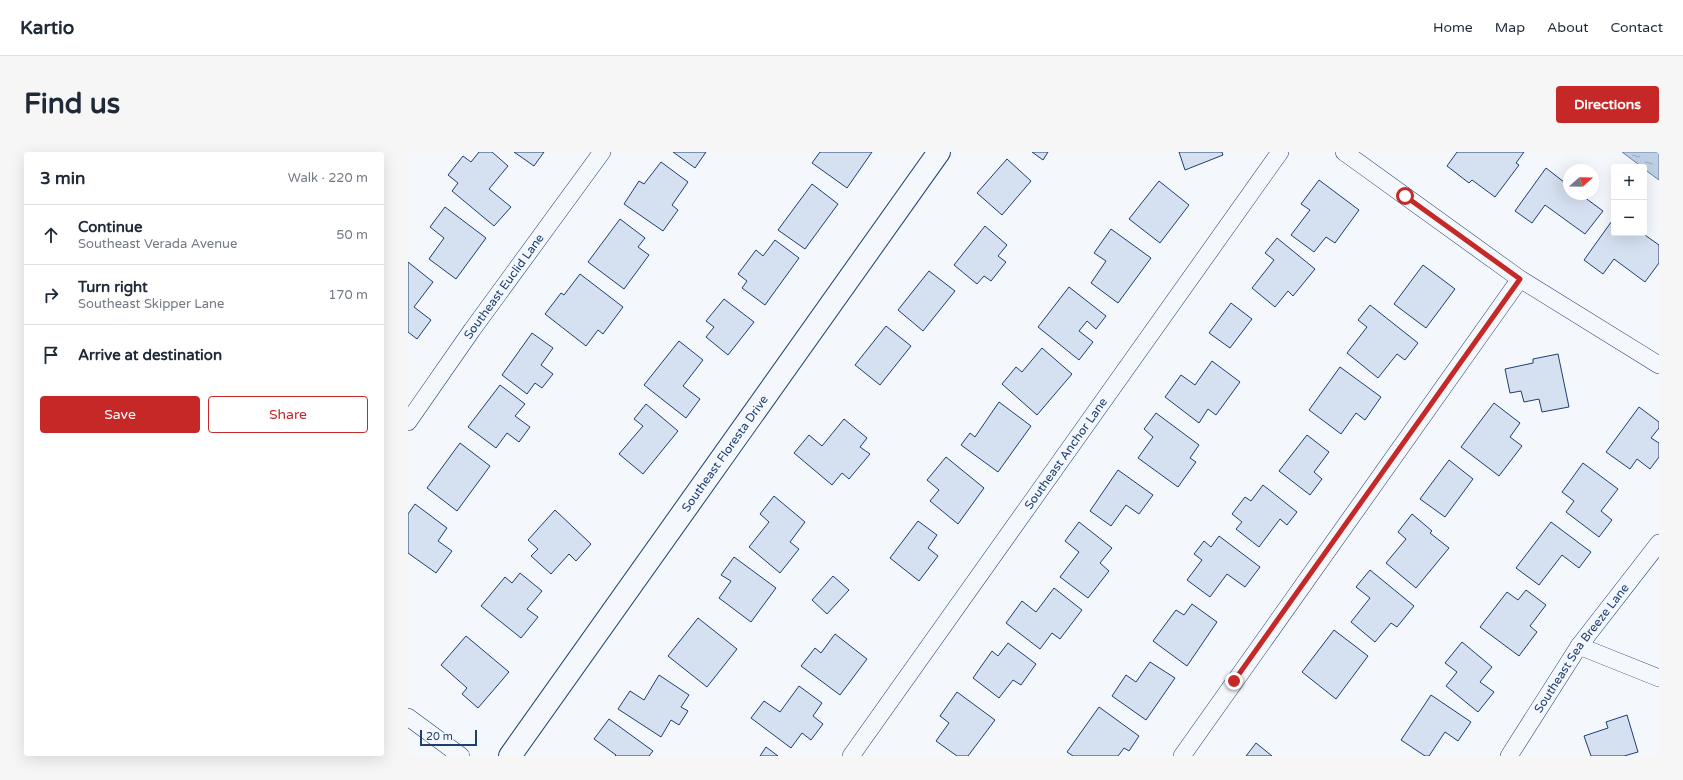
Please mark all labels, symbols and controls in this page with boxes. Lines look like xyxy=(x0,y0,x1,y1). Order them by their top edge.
text: Kartio xyxy=(20,17,74,39)
text: Home xyxy=(1433,19,1473,36)
text: Map xyxy=(1495,19,1525,36)
text: About xyxy=(1547,19,1589,36)
text: Contact xyxy=(1611,19,1663,36)
button: Directions xyxy=(1556,86,1659,123)
text: Find us xyxy=(24,87,120,121)
north arrow xyxy=(1563,164,1599,200)
map controls xyxy=(1611,164,1647,236)
button: + xyxy=(1611,164,1647,200)
text: 3 min xyxy=(40,168,85,189)
text: Walk · 220 m xyxy=(288,170,368,186)
route start xyxy=(1396,187,1414,205)
button: − xyxy=(1611,200,1647,236)
text: Continue xyxy=(78,218,142,236)
icon: ahead xyxy=(40,224,62,246)
text: 50 m xyxy=(336,227,368,243)
street label: Southeast Euclid Lane xyxy=(461,231,547,342)
text: Southeast Verada Avenue xyxy=(78,236,237,252)
text: Turn right xyxy=(78,278,148,296)
icon: right xyxy=(40,284,62,306)
text: 170 m xyxy=(328,287,368,303)
text: Southeast Skipper Lane xyxy=(78,296,224,312)
icon: arrive xyxy=(40,344,62,366)
text: Arrive at destination xyxy=(78,346,222,364)
street label: Southeast Floresta Drive xyxy=(679,392,771,514)
street label: Southeast Anchor Lane xyxy=(1021,395,1110,512)
button: Save xyxy=(40,396,200,433)
button: Share xyxy=(208,396,368,433)
street label: Southeast Sea Breeze Lane xyxy=(1531,581,1632,715)
route end xyxy=(1225,672,1243,690)
scale bar xyxy=(420,728,477,747)
text: 20 m xyxy=(426,730,453,743)

